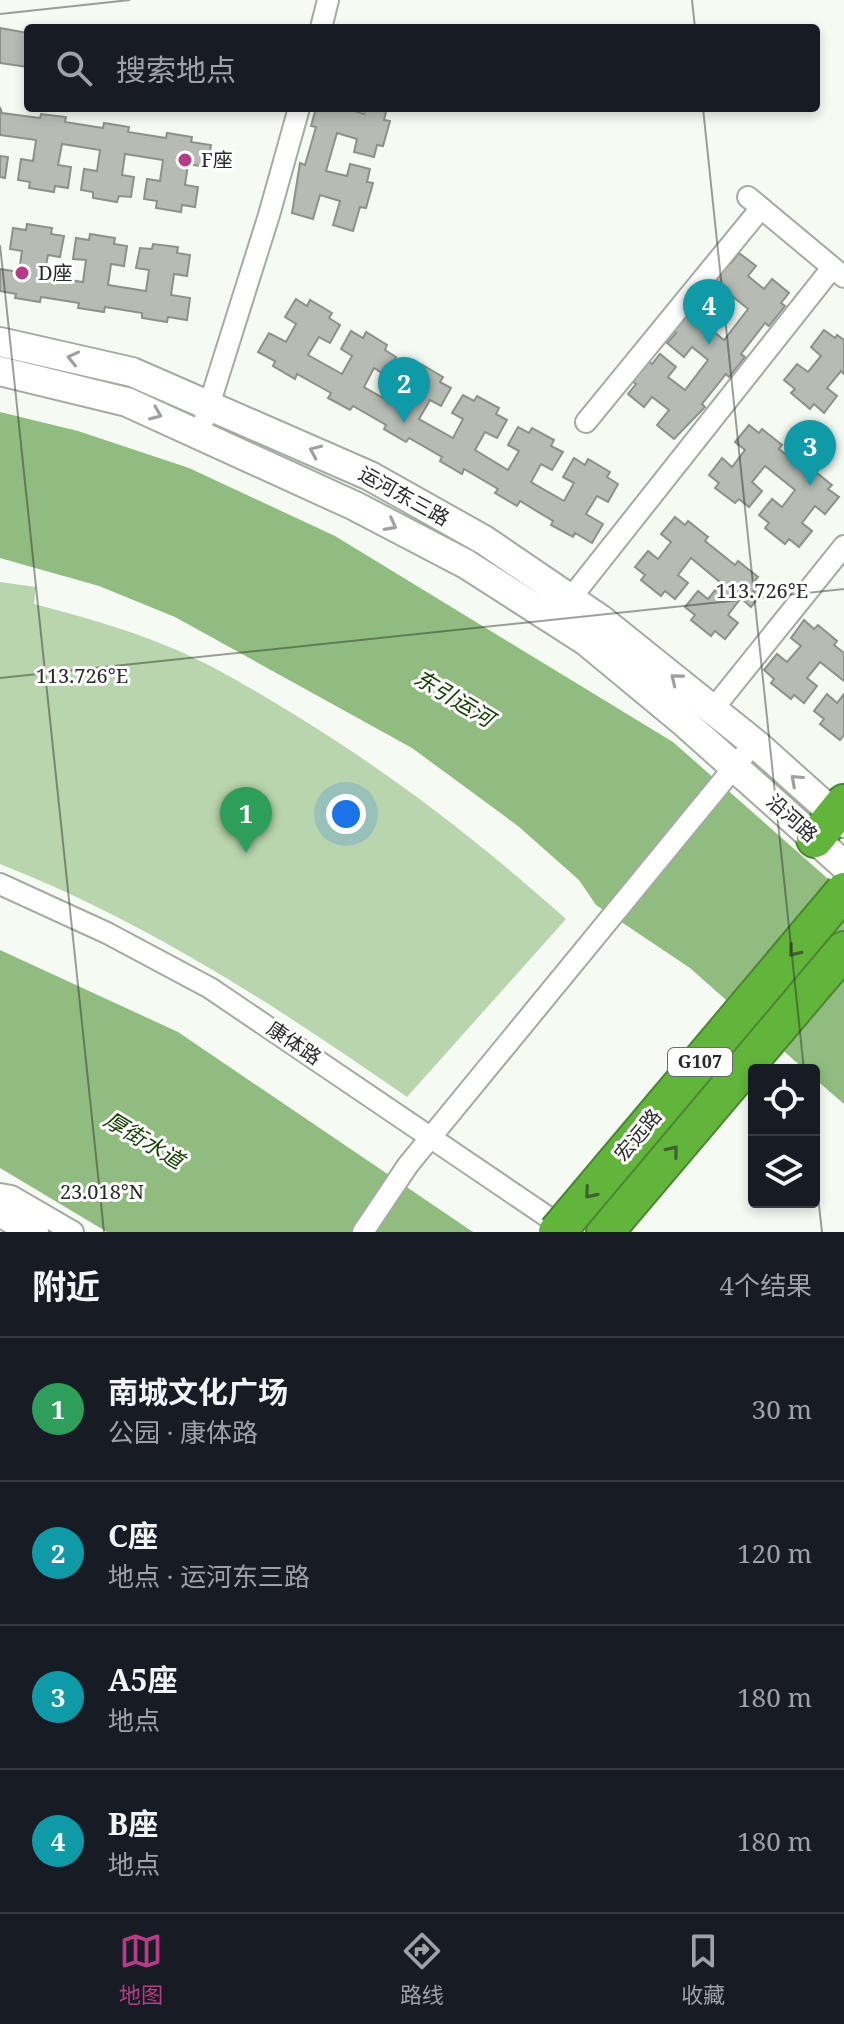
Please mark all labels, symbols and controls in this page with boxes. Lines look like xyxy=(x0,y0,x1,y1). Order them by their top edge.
search box xyxy=(24,24,820,112)
icon: search xyxy=(52,46,96,90)
text: 搜索地点 xyxy=(116,49,236,90)
place label: F座 xyxy=(201,146,233,173)
marker: F座 xyxy=(176,151,194,169)
place label: D座 xyxy=(38,259,73,286)
marker: D座 xyxy=(13,264,31,282)
pin: 4 xyxy=(683,279,735,345)
one-way arrow xyxy=(67,350,81,367)
pin: 2 xyxy=(378,357,430,423)
one-way arrow xyxy=(148,405,162,421)
pin: 3 xyxy=(784,420,836,486)
one-way arrow xyxy=(309,445,324,461)
street label: 运河东三路 xyxy=(354,460,455,532)
one-way arrow xyxy=(382,516,397,531)
text: 113.726°E xyxy=(716,577,808,604)
text: 113.726°E xyxy=(36,662,128,689)
water label: 东引运河 xyxy=(409,662,503,735)
one-way arrow xyxy=(670,675,685,689)
one-way arrow xyxy=(791,776,806,790)
pin: 1 xyxy=(220,787,272,853)
street label: 沿河路 xyxy=(761,788,824,848)
your location xyxy=(326,794,366,834)
one-way arrow xyxy=(789,942,804,956)
street label: 康体路 xyxy=(262,1015,327,1071)
road number: G107 xyxy=(668,1048,732,1076)
map controls xyxy=(748,1064,820,1208)
button: locate xyxy=(748,1064,820,1136)
street label: 宏远路 xyxy=(608,1103,667,1166)
water label: 厚街水道 xyxy=(99,1104,193,1176)
button: layers xyxy=(748,1136,820,1208)
one-way arrow xyxy=(663,1145,678,1160)
text: 23.018°N xyxy=(60,1178,144,1205)
one-way arrow xyxy=(585,1183,600,1198)
text: 附近 xyxy=(32,1263,100,1309)
text: 4个结果 xyxy=(719,1267,812,1303)
text: 南城文化广场 xyxy=(108,1371,288,1412)
text: 1 xyxy=(51,1391,65,1427)
text: 30 m xyxy=(752,1391,812,1427)
text: 公园 · 康体路 xyxy=(108,1414,258,1450)
text: C座 xyxy=(108,1515,158,1556)
text: 2 xyxy=(51,1535,65,1571)
text: 120 m xyxy=(737,1535,812,1571)
text: 地点 · 运河东三路 xyxy=(108,1558,310,1594)
text: A5座 xyxy=(108,1659,178,1700)
text: 3 xyxy=(51,1679,65,1715)
text: 180 m xyxy=(737,1679,812,1715)
text: 地点 xyxy=(108,1702,160,1738)
text: B座 xyxy=(108,1803,158,1844)
text: 4 xyxy=(51,1823,65,1859)
text: 180 m xyxy=(737,1823,812,1859)
text: 地点 xyxy=(108,1846,160,1882)
tab: 地图 xyxy=(119,1929,163,2009)
tab: 路线 xyxy=(400,1929,444,2009)
tab: 收藏 xyxy=(681,1929,725,2009)

